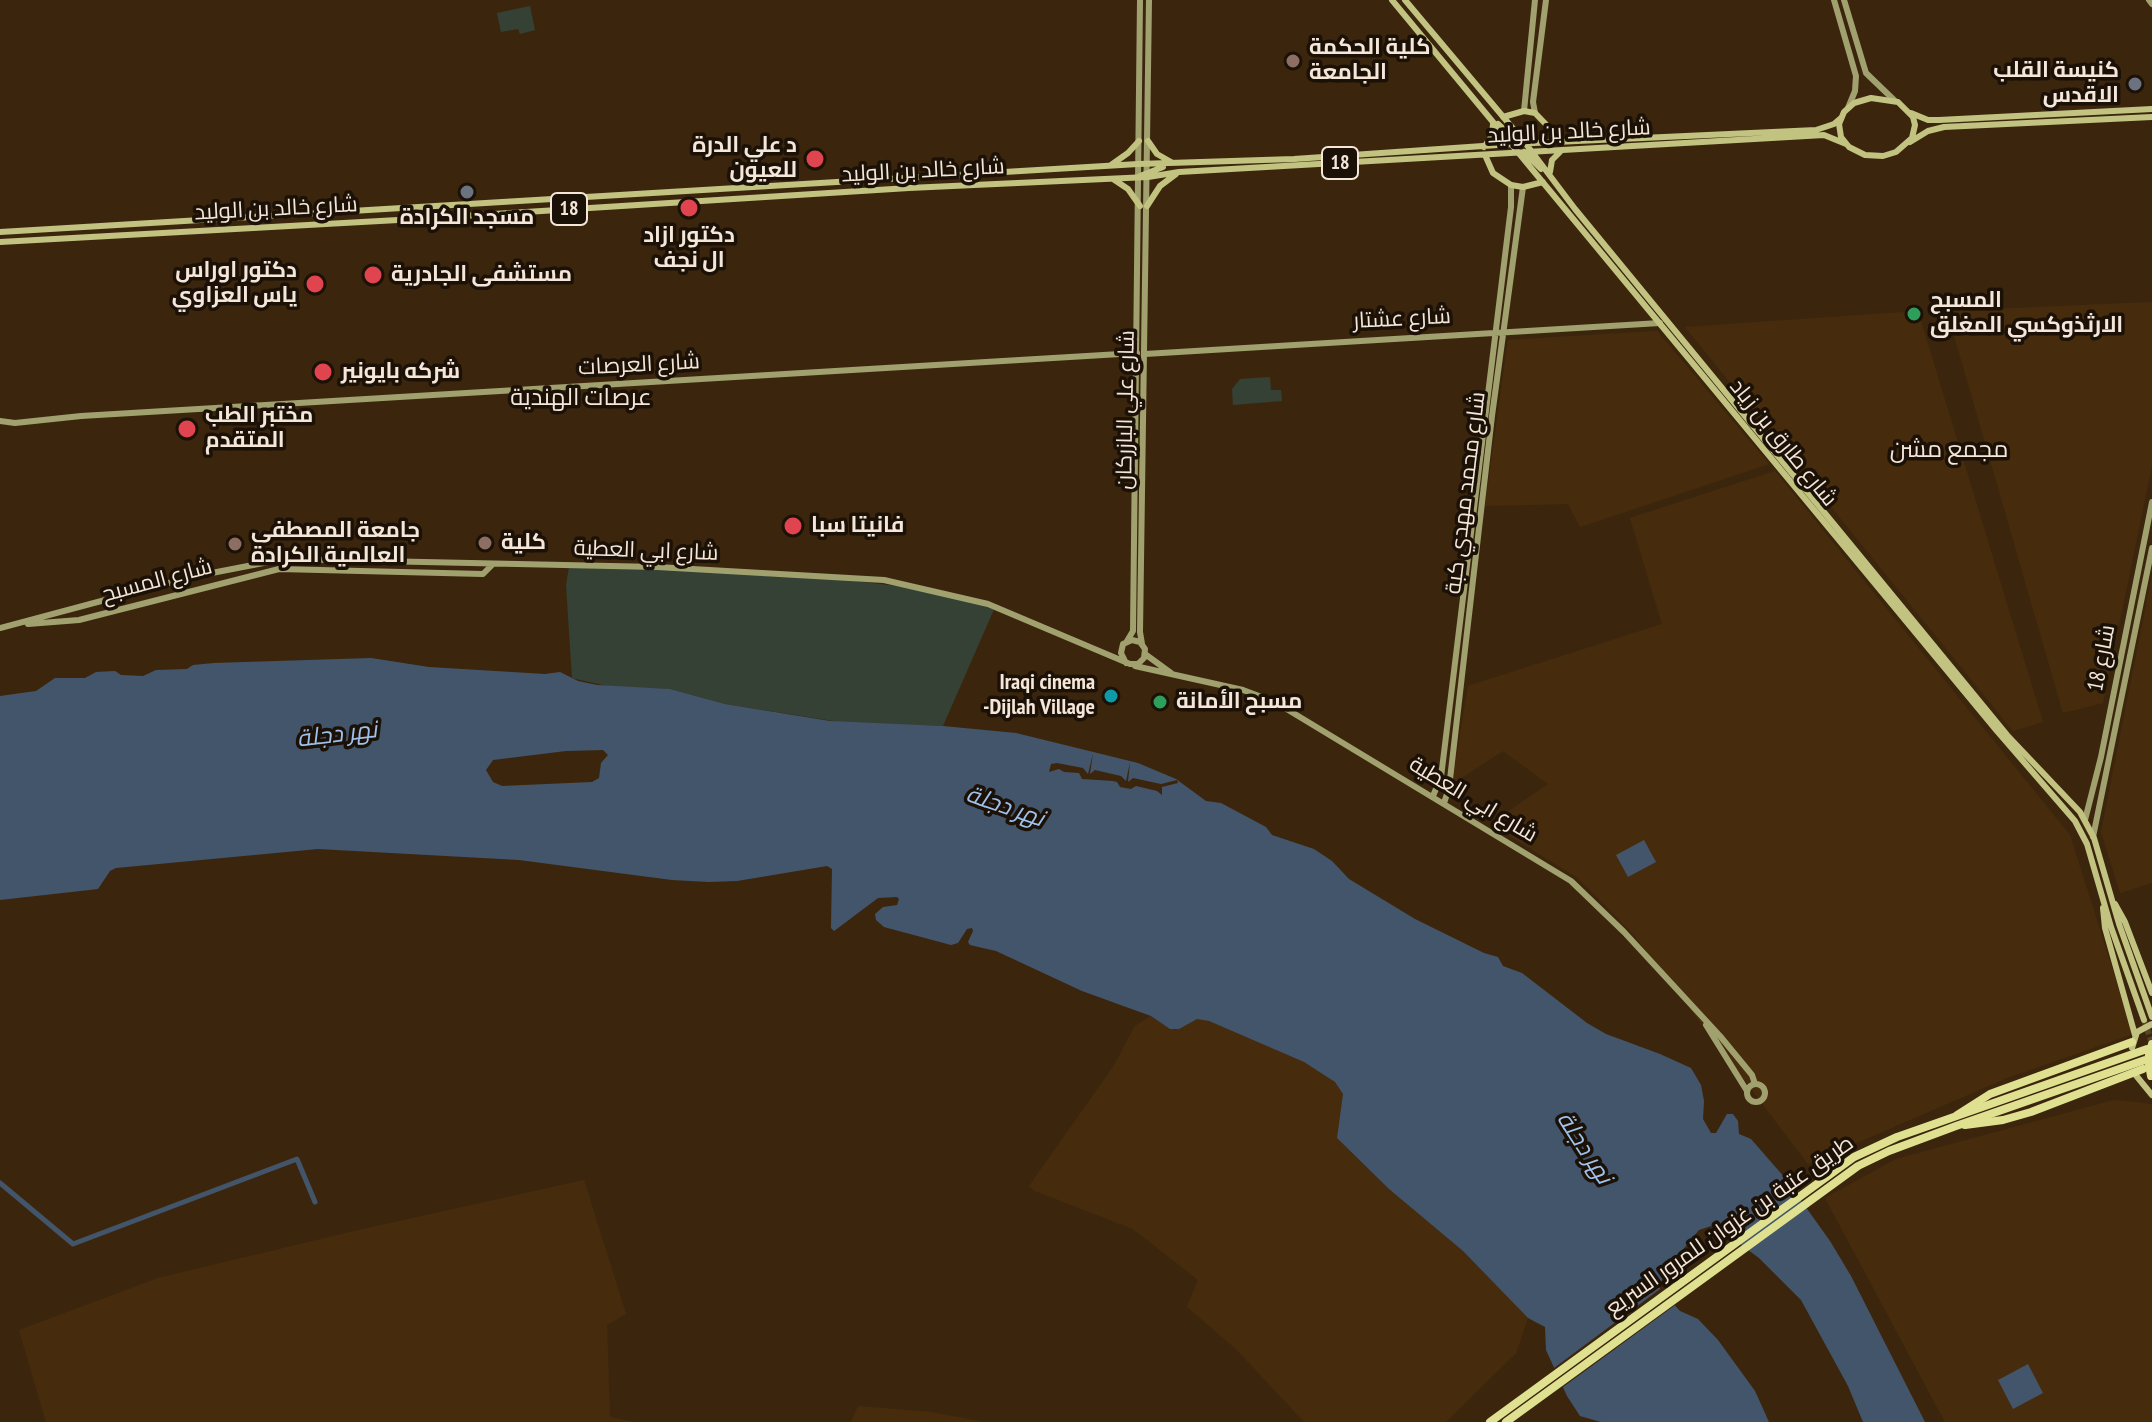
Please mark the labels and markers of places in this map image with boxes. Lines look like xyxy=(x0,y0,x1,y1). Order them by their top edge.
place label: كلية الحكمة الجامعة xyxy=(1309,35,1430,86)
marker: كلية الحكمة الجامعة xyxy=(1284,52,1302,70)
place label: كنيسة القلب الاقدس xyxy=(1993,58,2119,110)
marker: كنيسة القلب الاقدس xyxy=(2126,75,2144,93)
place label: د علي الدرة للعيون xyxy=(692,133,797,184)
marker: د علي الدرة للعيون xyxy=(804,148,826,170)
marker: مسجد الكرادة xyxy=(458,183,476,201)
marker: دكتور ازاد ال نجف xyxy=(678,197,700,219)
place label: مسجد الكرادة xyxy=(400,205,534,231)
place label: دكتور ازاد ال نجف xyxy=(643,223,735,274)
place label: دكتور اوراس ياس العزاوي xyxy=(172,258,297,310)
place label: مستشفى الجادرية xyxy=(391,262,572,288)
marker: مستشفى الجادرية xyxy=(362,264,384,286)
marker: دكتور اوراس ياس العزاوي xyxy=(304,273,326,295)
place label: المسبح الارثذوكسي المغلق xyxy=(1930,288,2123,340)
marker: المسبح الارثذوكسي المغلق xyxy=(1905,305,1923,323)
place label: شركه بايونير xyxy=(341,359,460,385)
marker: شركه بايونير xyxy=(312,361,334,383)
place label: مختبر الطب المتقدم xyxy=(205,403,313,454)
marker: مختبر الطب المتقدم xyxy=(176,418,198,440)
place label: فانيتا سبا xyxy=(811,513,904,539)
marker: فانيتا سبا xyxy=(782,515,804,537)
place label: جامعة المصطفى العالمية الكرادة xyxy=(251,518,420,570)
place label: كلية xyxy=(501,530,546,556)
marker: كلية xyxy=(476,534,494,552)
marker: جامعة المصطفى العالمية الكرادة xyxy=(226,535,244,553)
place label: Iraqi cinema -Dijlah Village xyxy=(983,670,1095,722)
marker: Iraqi cinema -Dijlah Village xyxy=(1102,687,1120,705)
place label: مسبح الأمانة xyxy=(1176,689,1302,715)
marker: مسبح الأمانة xyxy=(1151,693,1169,711)

